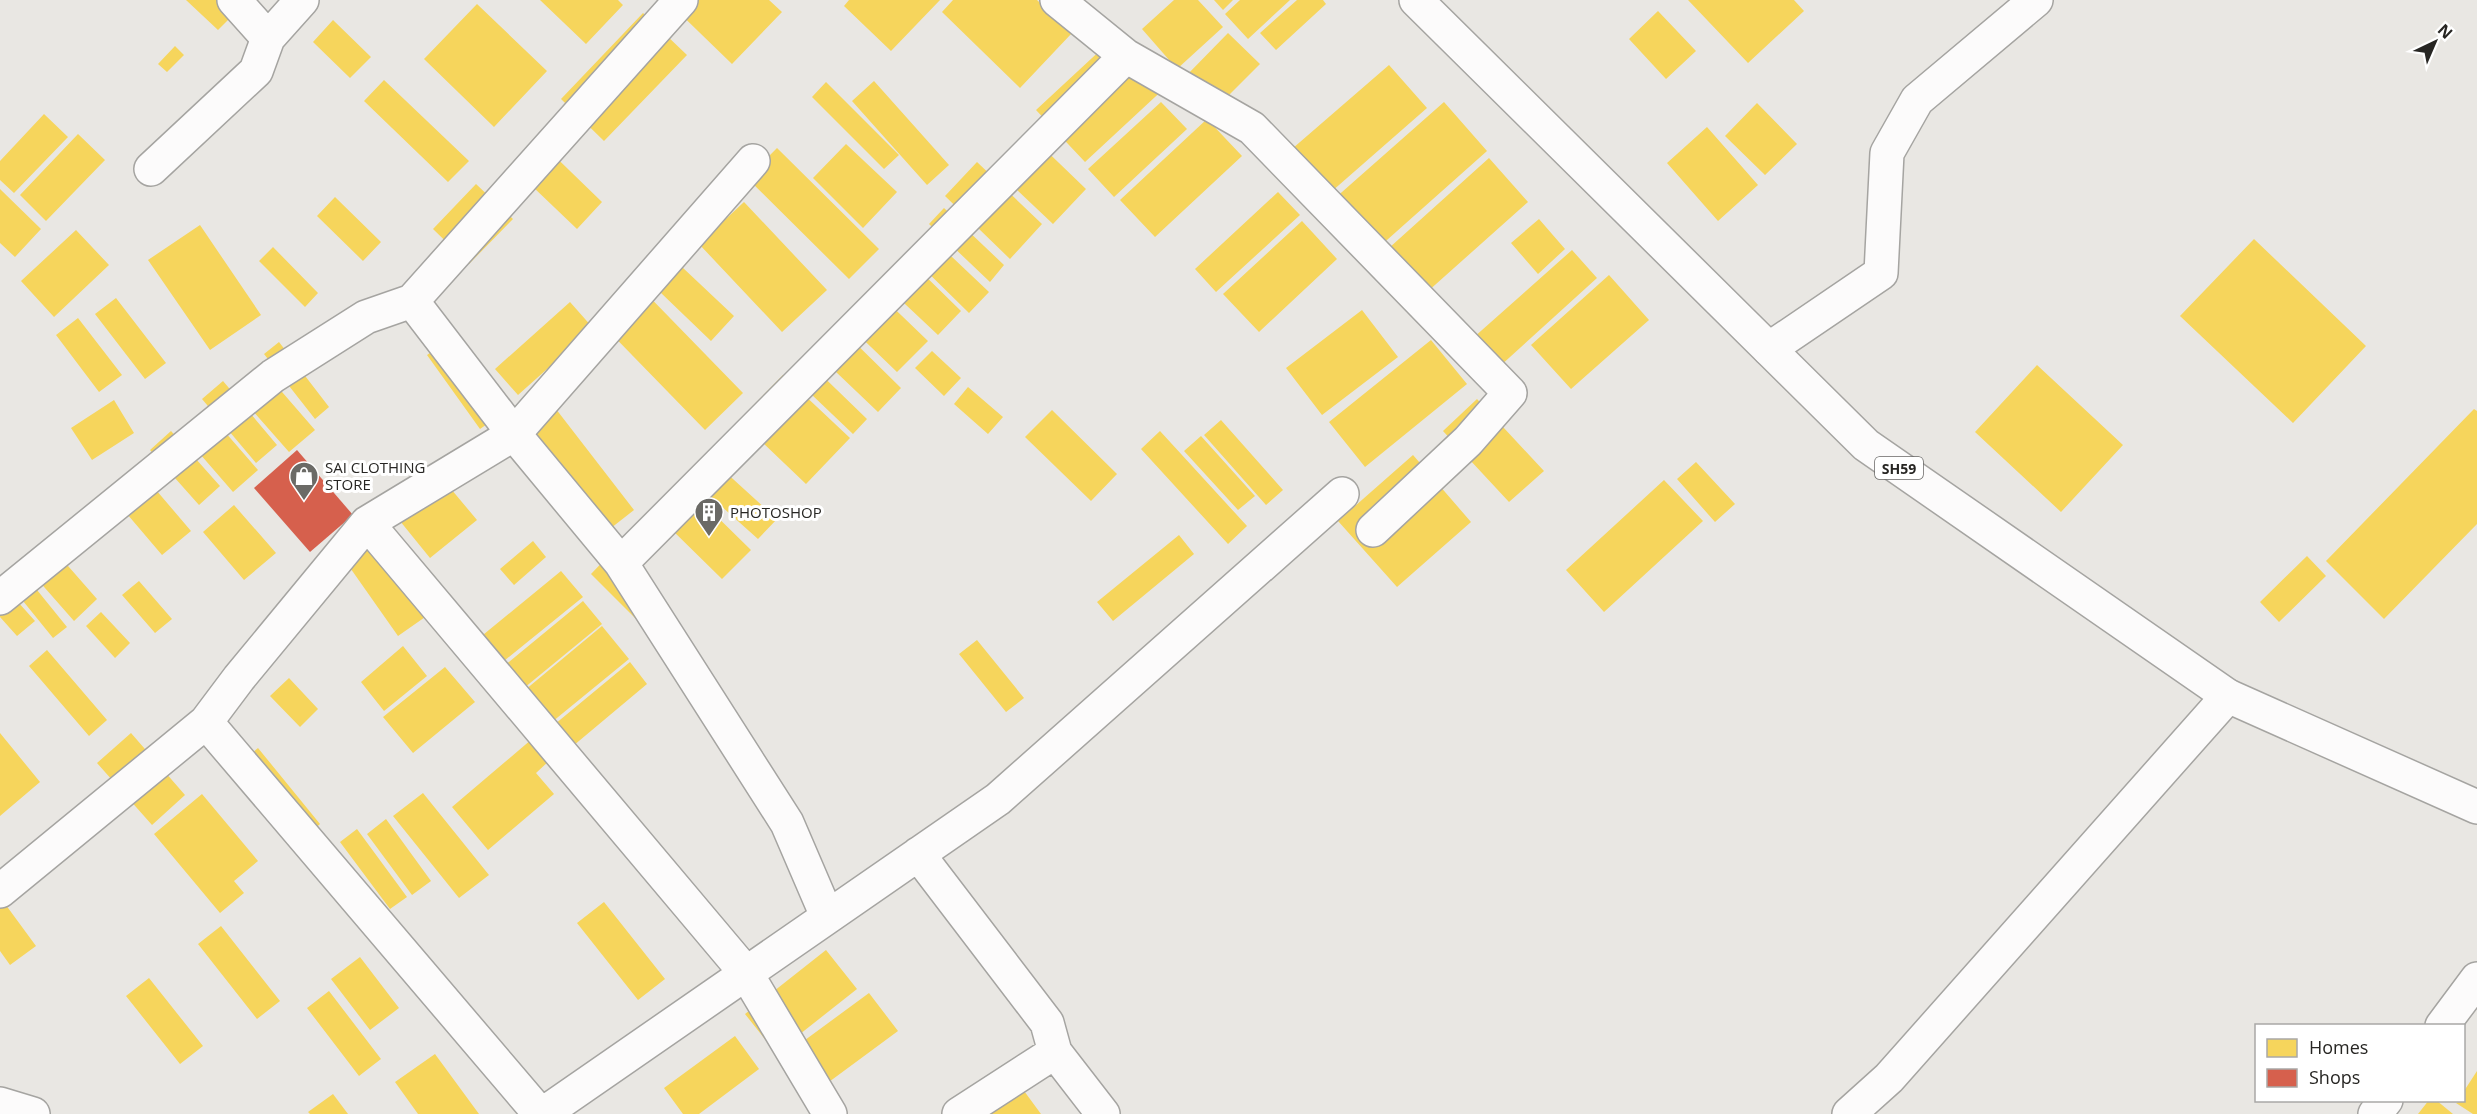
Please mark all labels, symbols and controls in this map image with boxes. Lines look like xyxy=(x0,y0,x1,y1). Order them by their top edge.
north arrow xyxy=(2405,12,2465,72)
text: N xyxy=(2433,19,2458,44)
place label: SAI CLOTHING STORE xyxy=(325,457,425,494)
road number: SH59 xyxy=(1875,457,1923,479)
shop icon: SAI CLOTHING STORE xyxy=(288,460,320,502)
building icon: PHOTOSHOP xyxy=(693,496,725,538)
place label: PHOTOSHOP xyxy=(730,502,822,522)
legend xyxy=(2255,1024,2465,1102)
text: Homes xyxy=(2309,1035,2368,1059)
text: Shops xyxy=(2309,1065,2360,1089)

